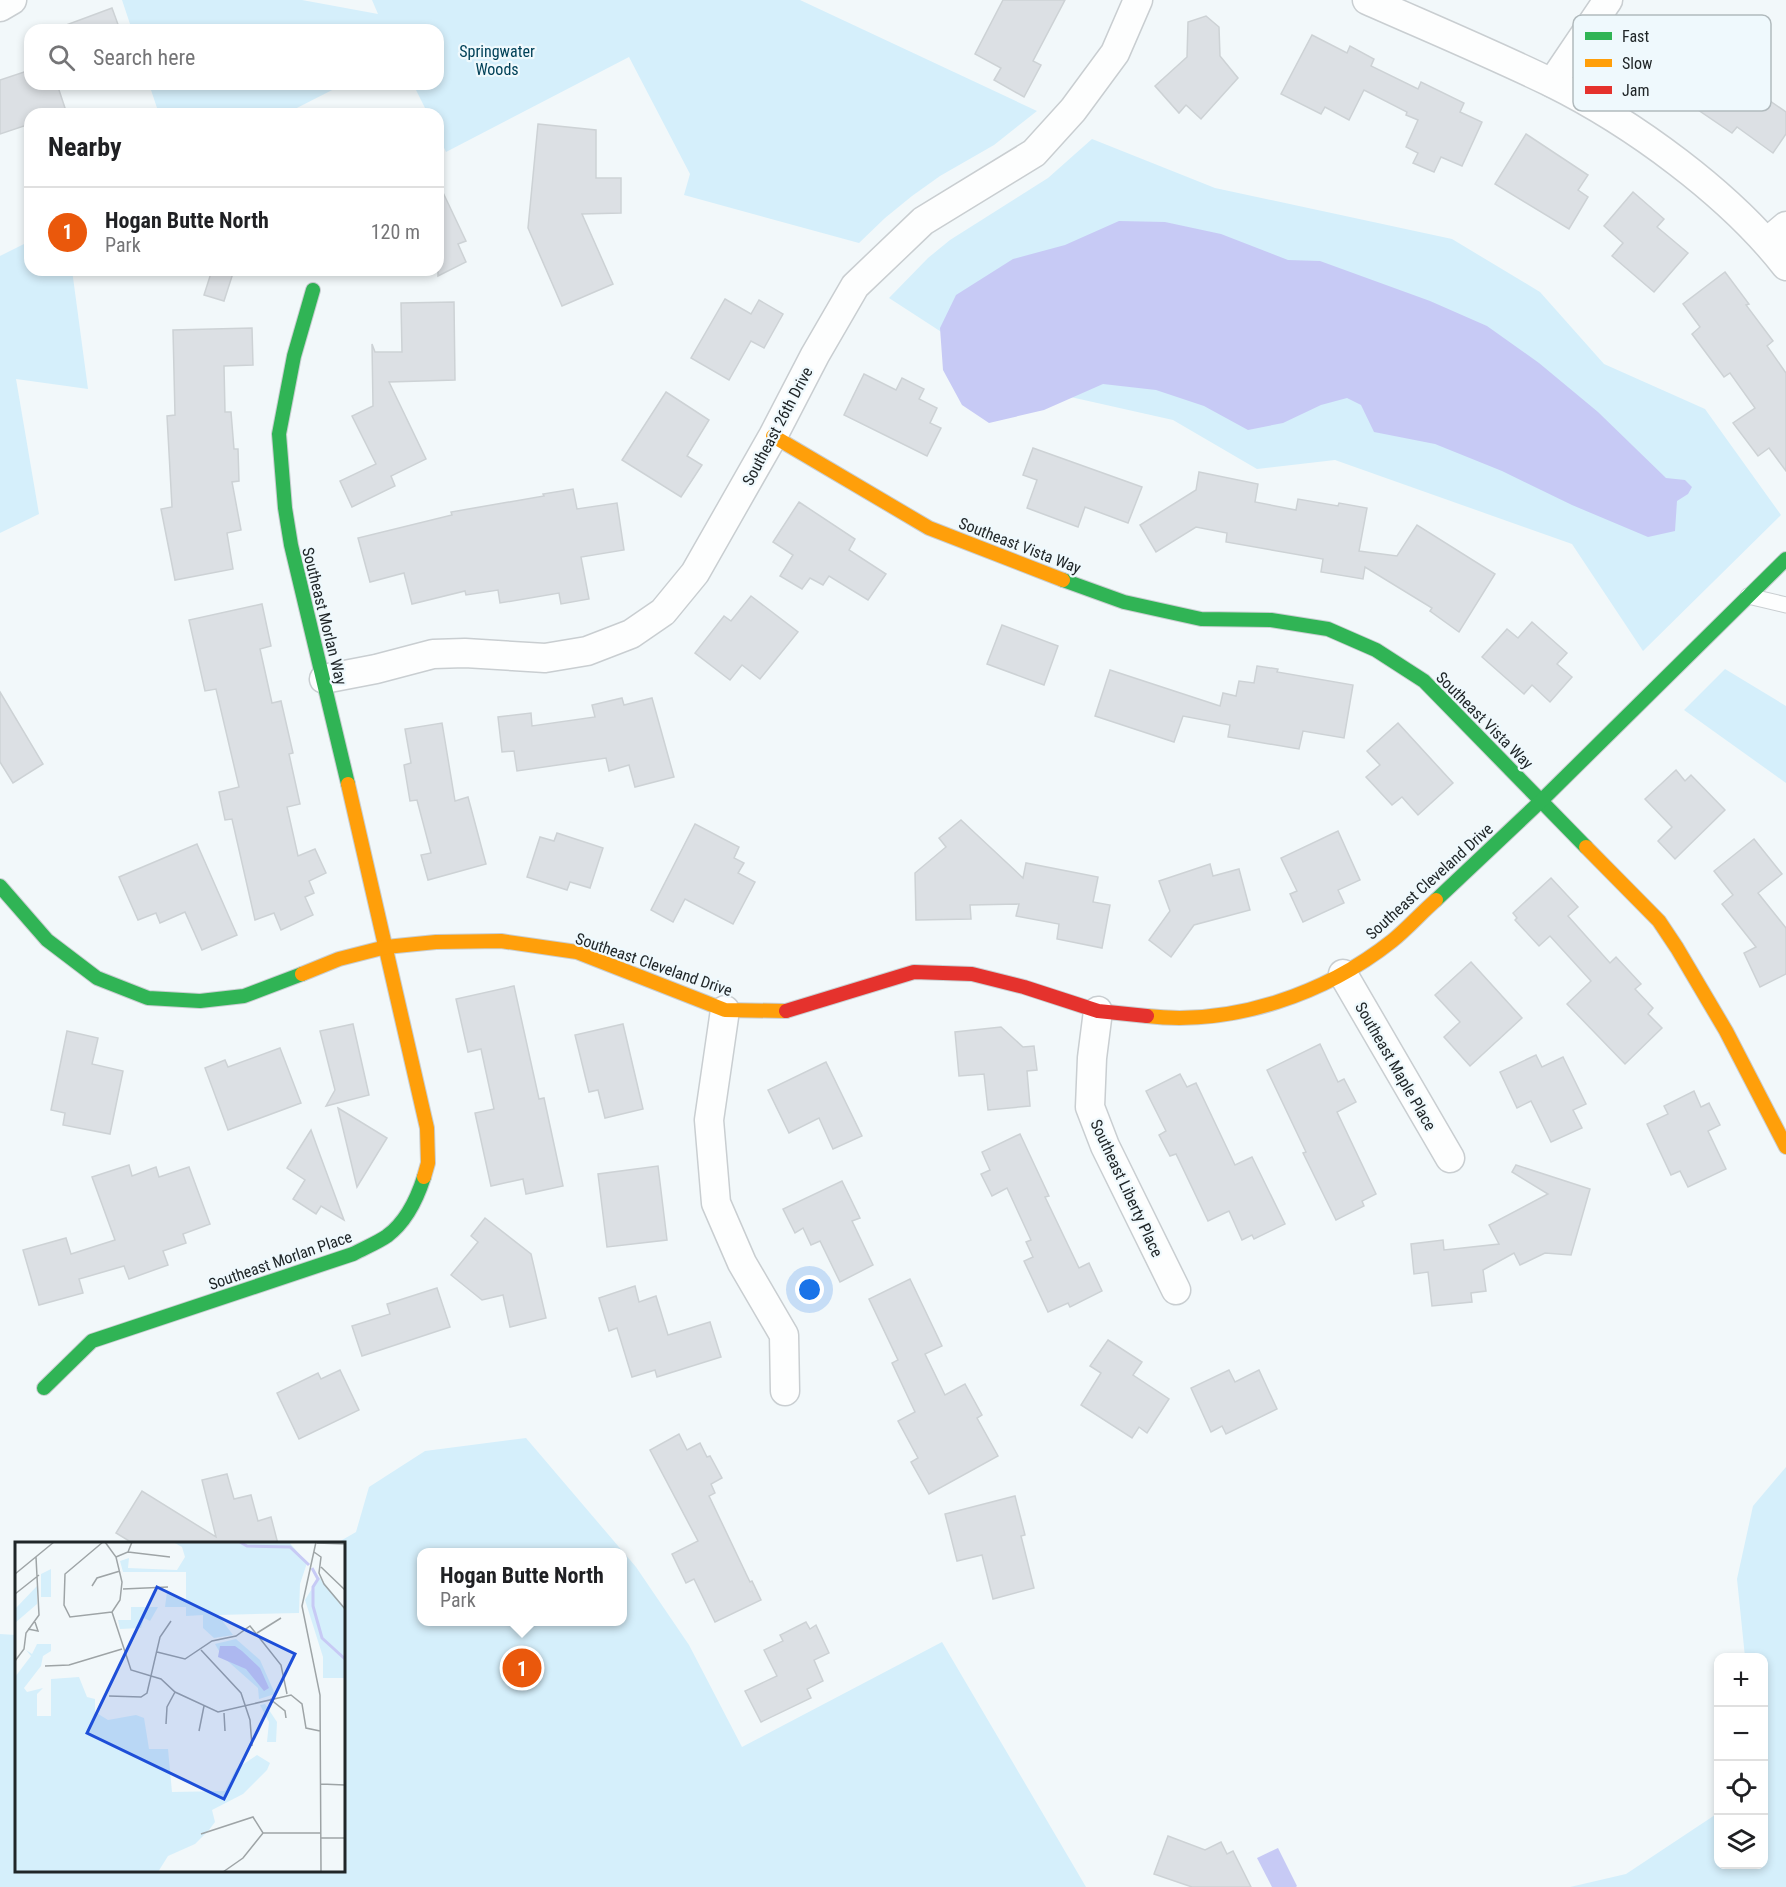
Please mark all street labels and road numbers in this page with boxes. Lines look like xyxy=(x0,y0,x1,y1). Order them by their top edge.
street label: Southeast 26th Drive xyxy=(738,364,817,489)
street label: Southeast Vista Way xyxy=(956,513,1084,578)
street label: Southeast Morlan Way xyxy=(298,545,351,687)
street label: Southeast Vista Way xyxy=(1432,668,1537,773)
street label: Southeast Cleveland Drive xyxy=(1362,819,1497,943)
street label: Southeast Cleveland Drive xyxy=(573,929,735,1000)
street label: Southeast Maple Place xyxy=(1351,999,1440,1134)
street label: Southeast Liberty Place xyxy=(1086,1116,1167,1260)
street label: Southeast Morlan Place xyxy=(206,1227,354,1294)

